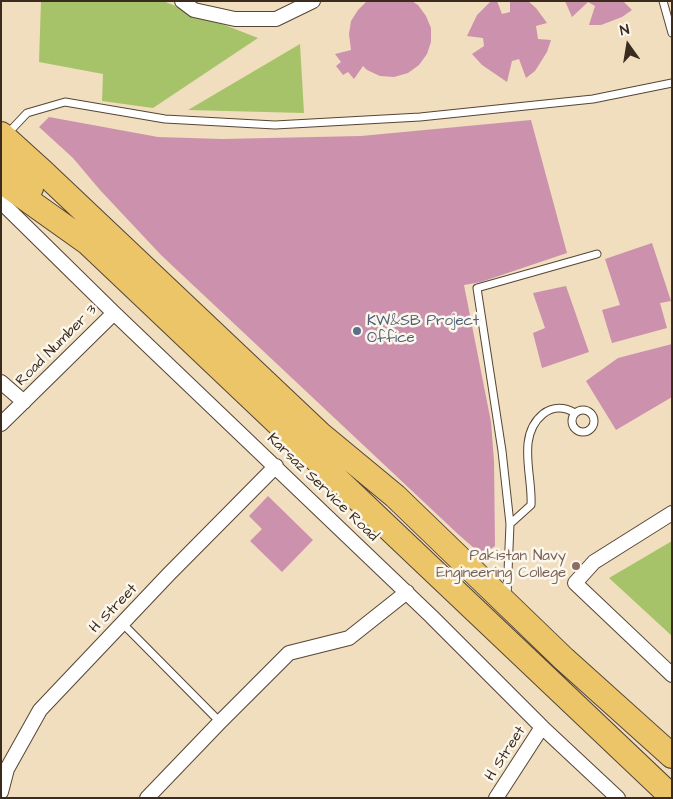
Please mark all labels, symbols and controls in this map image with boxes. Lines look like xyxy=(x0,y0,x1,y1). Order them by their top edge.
north arrow xyxy=(603,20,653,70)
text: N xyxy=(618,20,631,41)
street label: Road Number 3 xyxy=(13,302,101,390)
place label: KW&SB Project Office xyxy=(367,313,479,348)
marker: KW&SB Project Office xyxy=(351,325,363,337)
street label: Karsaz Service Road xyxy=(263,430,381,546)
place label: Pakistan Navy Engineering College xyxy=(436,548,566,583)
marker: Pakistan Navy Engineering College xyxy=(570,560,582,572)
street label: H Street xyxy=(86,581,142,637)
street label: H Street xyxy=(482,723,530,785)

